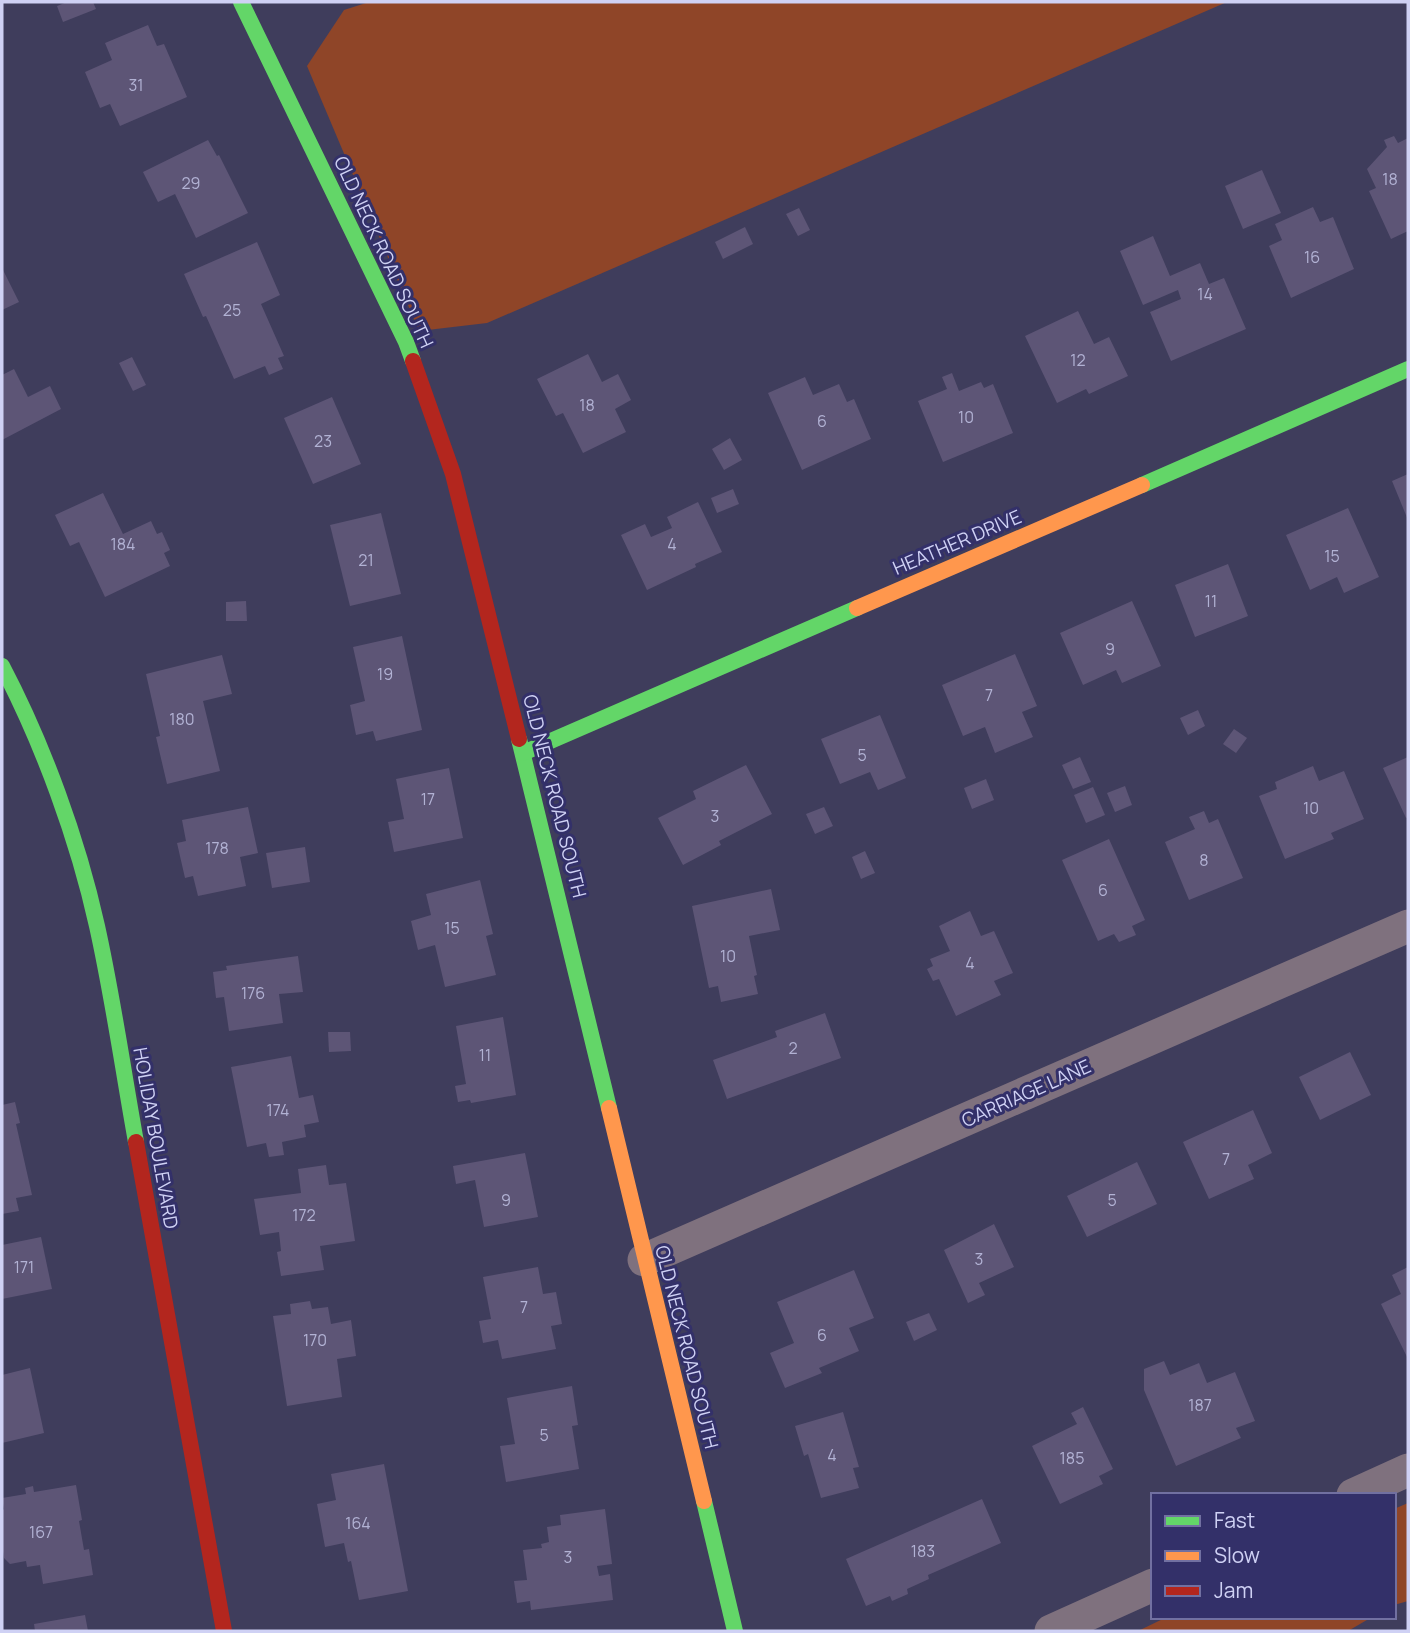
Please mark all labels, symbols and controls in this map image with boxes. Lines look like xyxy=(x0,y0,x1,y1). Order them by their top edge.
house number: 31 xyxy=(128,74,144,96)
street label: OLD NECK ROAD SOUTH xyxy=(328,152,440,352)
house number: 18 xyxy=(1382,168,1398,190)
house number: 29 xyxy=(181,172,201,194)
house number: 16 xyxy=(1304,246,1320,268)
house number: 14 xyxy=(1197,283,1213,305)
house number: 25 xyxy=(223,299,241,321)
house number: 12 xyxy=(1070,349,1086,371)
house number: 18 xyxy=(579,394,595,416)
house number: 10 xyxy=(958,406,974,428)
house number: 6 xyxy=(817,410,827,432)
house number: 23 xyxy=(314,430,332,452)
street label: HEATHER DRIVE xyxy=(889,503,1025,581)
house number: 184 xyxy=(111,533,135,555)
house number: 4 xyxy=(667,533,677,555)
house number: 15 xyxy=(1324,545,1340,567)
house number: 21 xyxy=(358,549,374,571)
house number: 11 xyxy=(1205,590,1217,612)
house number: 9 xyxy=(1105,638,1115,660)
house number: 19 xyxy=(377,663,393,685)
house number: 7 xyxy=(985,684,993,706)
street label: OLD NECK ROAD SOUTH xyxy=(517,692,593,900)
house number: 180 xyxy=(169,708,195,730)
house number: 5 xyxy=(857,744,867,766)
house number: 17 xyxy=(421,788,435,810)
house number: 10 xyxy=(1303,797,1319,819)
house number: 3 xyxy=(711,805,719,827)
house number: 178 xyxy=(205,837,229,859)
house number: 8 xyxy=(1199,849,1209,871)
house number: 6 xyxy=(1098,879,1108,901)
house number: 15 xyxy=(444,917,460,939)
house number: 10 xyxy=(720,945,736,967)
house number: 4 xyxy=(965,952,975,974)
house number: 176 xyxy=(241,982,265,1004)
house number: 2 xyxy=(788,1037,798,1059)
house number: 11 xyxy=(479,1044,491,1066)
street label: HOLIDAY BOULEVARD xyxy=(127,1045,185,1231)
street label: CARRIAGE LANE xyxy=(957,1053,1095,1133)
house number: 174 xyxy=(266,1099,290,1121)
house number: 7 xyxy=(1222,1148,1230,1170)
house number: 9 xyxy=(501,1189,511,1211)
house number: 5 xyxy=(1107,1189,1117,1211)
house number: 172 xyxy=(292,1204,316,1226)
street label: OLD NECK ROAD SOUTH xyxy=(649,1243,725,1451)
house number: 3 xyxy=(975,1248,983,1270)
house number: 171 xyxy=(14,1256,34,1278)
house number: 7 xyxy=(520,1296,528,1318)
house number: 6 xyxy=(817,1324,827,1346)
house number: 170 xyxy=(303,1329,327,1351)
house number: 187 xyxy=(1188,1394,1212,1416)
house number: 5 xyxy=(539,1424,549,1446)
house number: 4 xyxy=(827,1444,837,1466)
house number: 185 xyxy=(1060,1447,1084,1469)
legend xyxy=(1151,1493,1396,1619)
text: Fast xyxy=(1214,1506,1255,1534)
house number: 164 xyxy=(345,1512,371,1534)
house number: 167 xyxy=(29,1521,53,1543)
house number: 183 xyxy=(911,1540,935,1562)
text: Slow xyxy=(1214,1541,1260,1569)
house number: 3 xyxy=(564,1546,572,1568)
text: Jam xyxy=(1214,1576,1253,1604)

